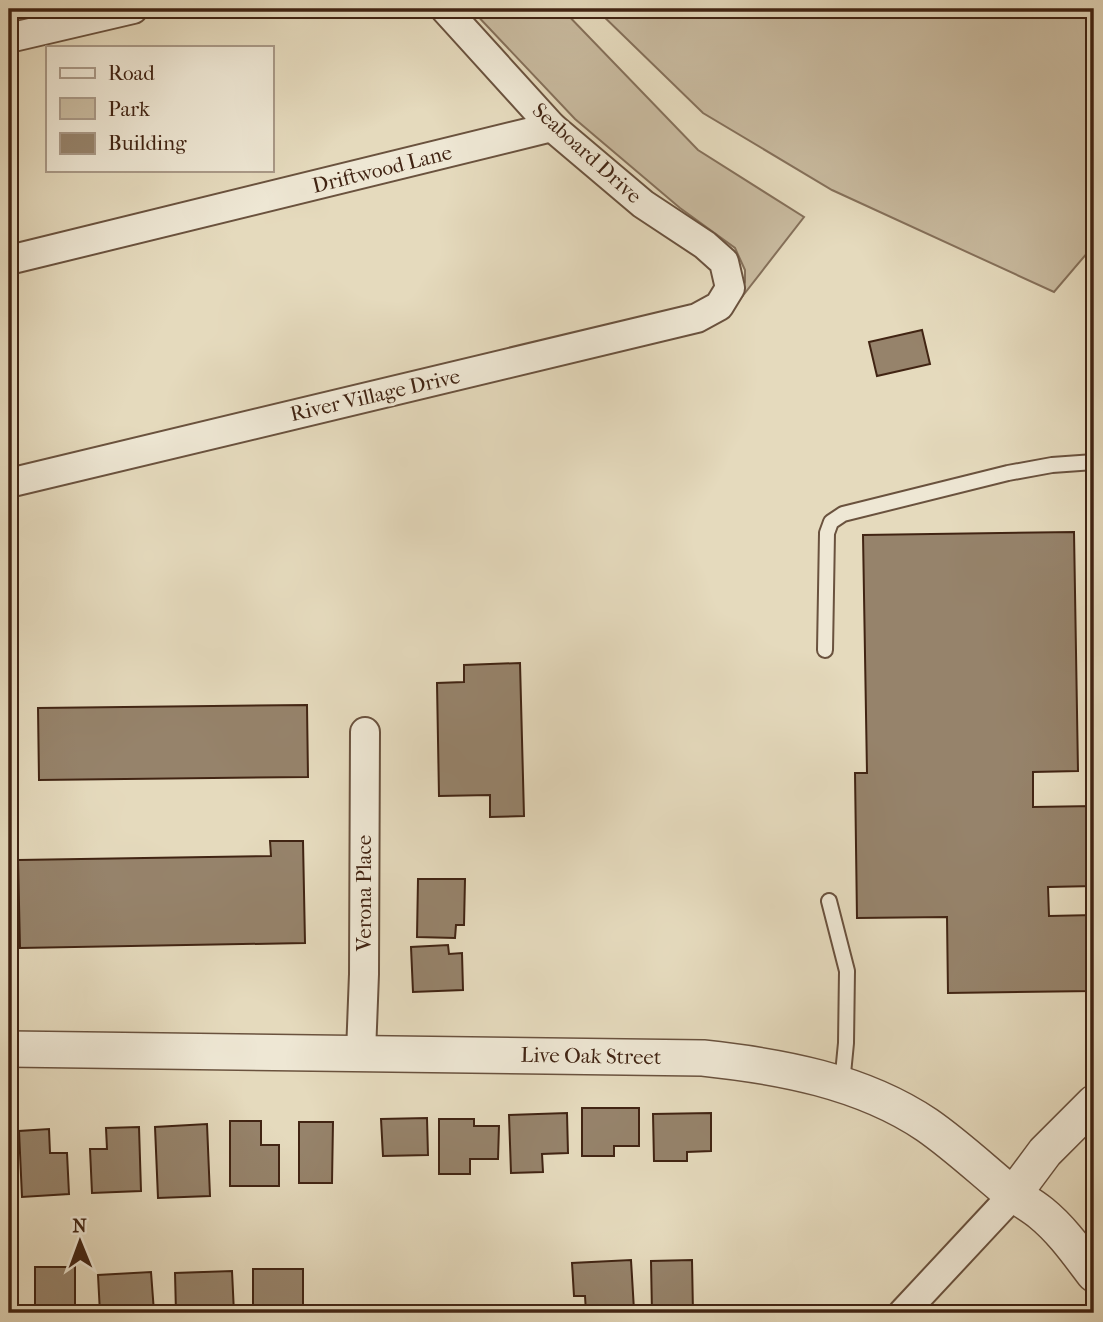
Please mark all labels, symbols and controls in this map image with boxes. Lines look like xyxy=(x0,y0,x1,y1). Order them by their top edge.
legend xyxy=(46,46,273,172)
text: Road xyxy=(108,61,155,85)
text: Park xyxy=(108,97,150,121)
street label: Seaboard Drive xyxy=(528,98,646,208)
text: Building xyxy=(108,131,187,155)
street label: Driftwood Lane xyxy=(310,140,454,198)
street label: River Village Drive xyxy=(288,364,462,426)
street label: Verona Place xyxy=(352,835,376,952)
street label: Live Oak Street xyxy=(521,1043,662,1069)
north arrow xyxy=(46,1206,116,1276)
text: N xyxy=(72,1215,88,1237)

